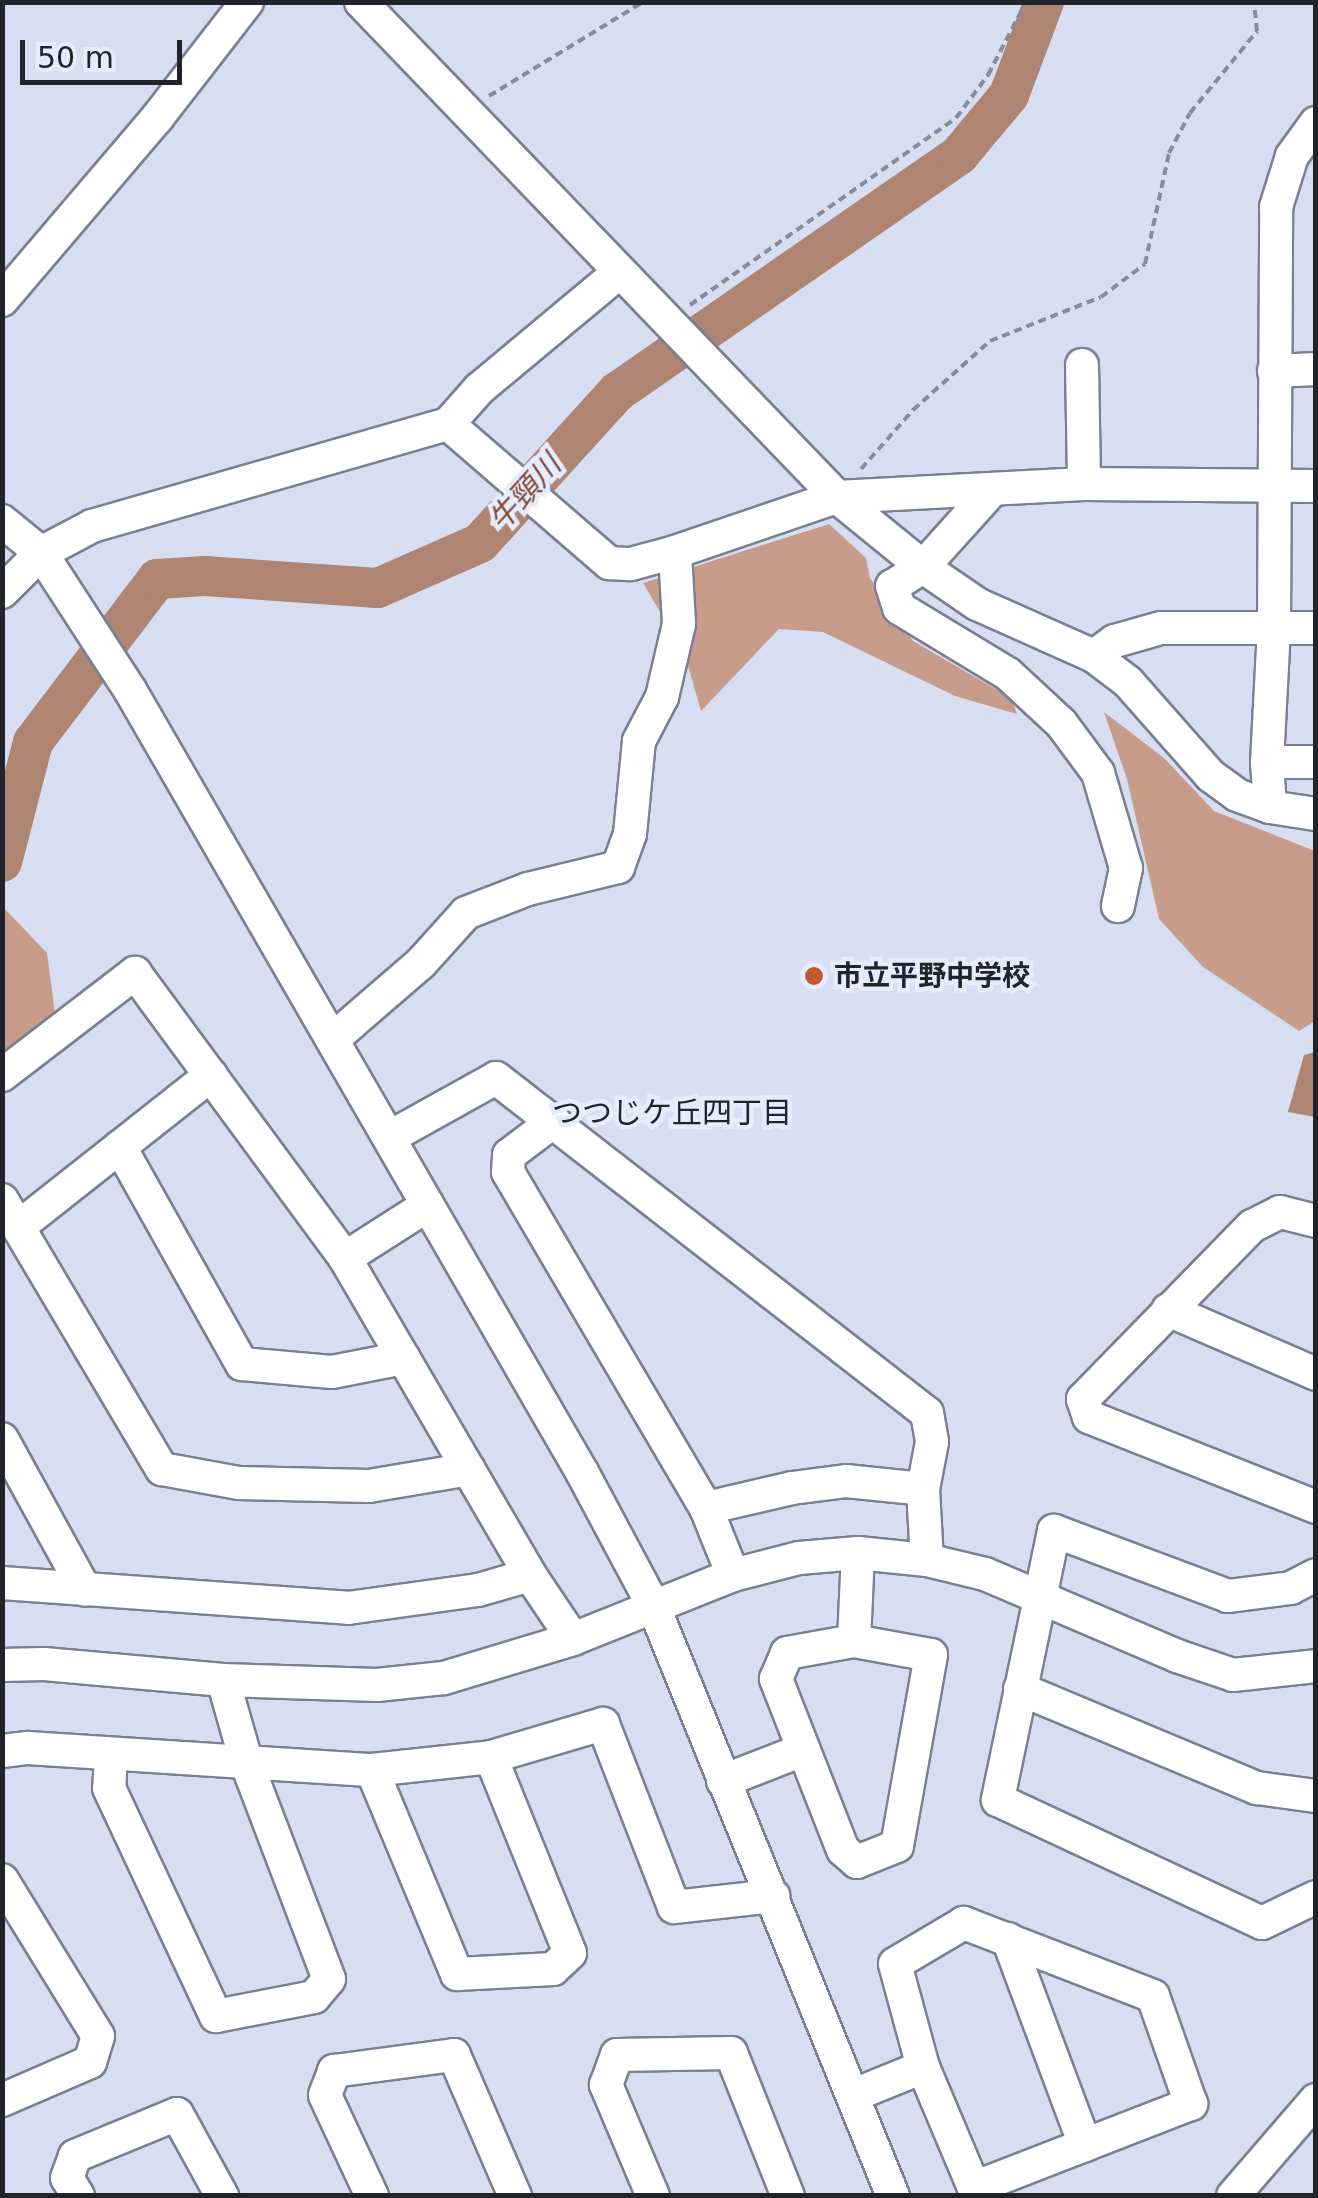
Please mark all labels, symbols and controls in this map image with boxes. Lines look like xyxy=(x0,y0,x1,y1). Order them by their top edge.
scale bar xyxy=(25,20,188,82)
text: 50 m xyxy=(37,40,114,75)
water label: 牛頸川 xyxy=(482,448,568,538)
place label: 市立平野中学校 xyxy=(834,959,1030,993)
marker: 市立平野中学校 xyxy=(803,965,825,987)
district label: つつじケ丘四丁目 xyxy=(552,1095,792,1131)

